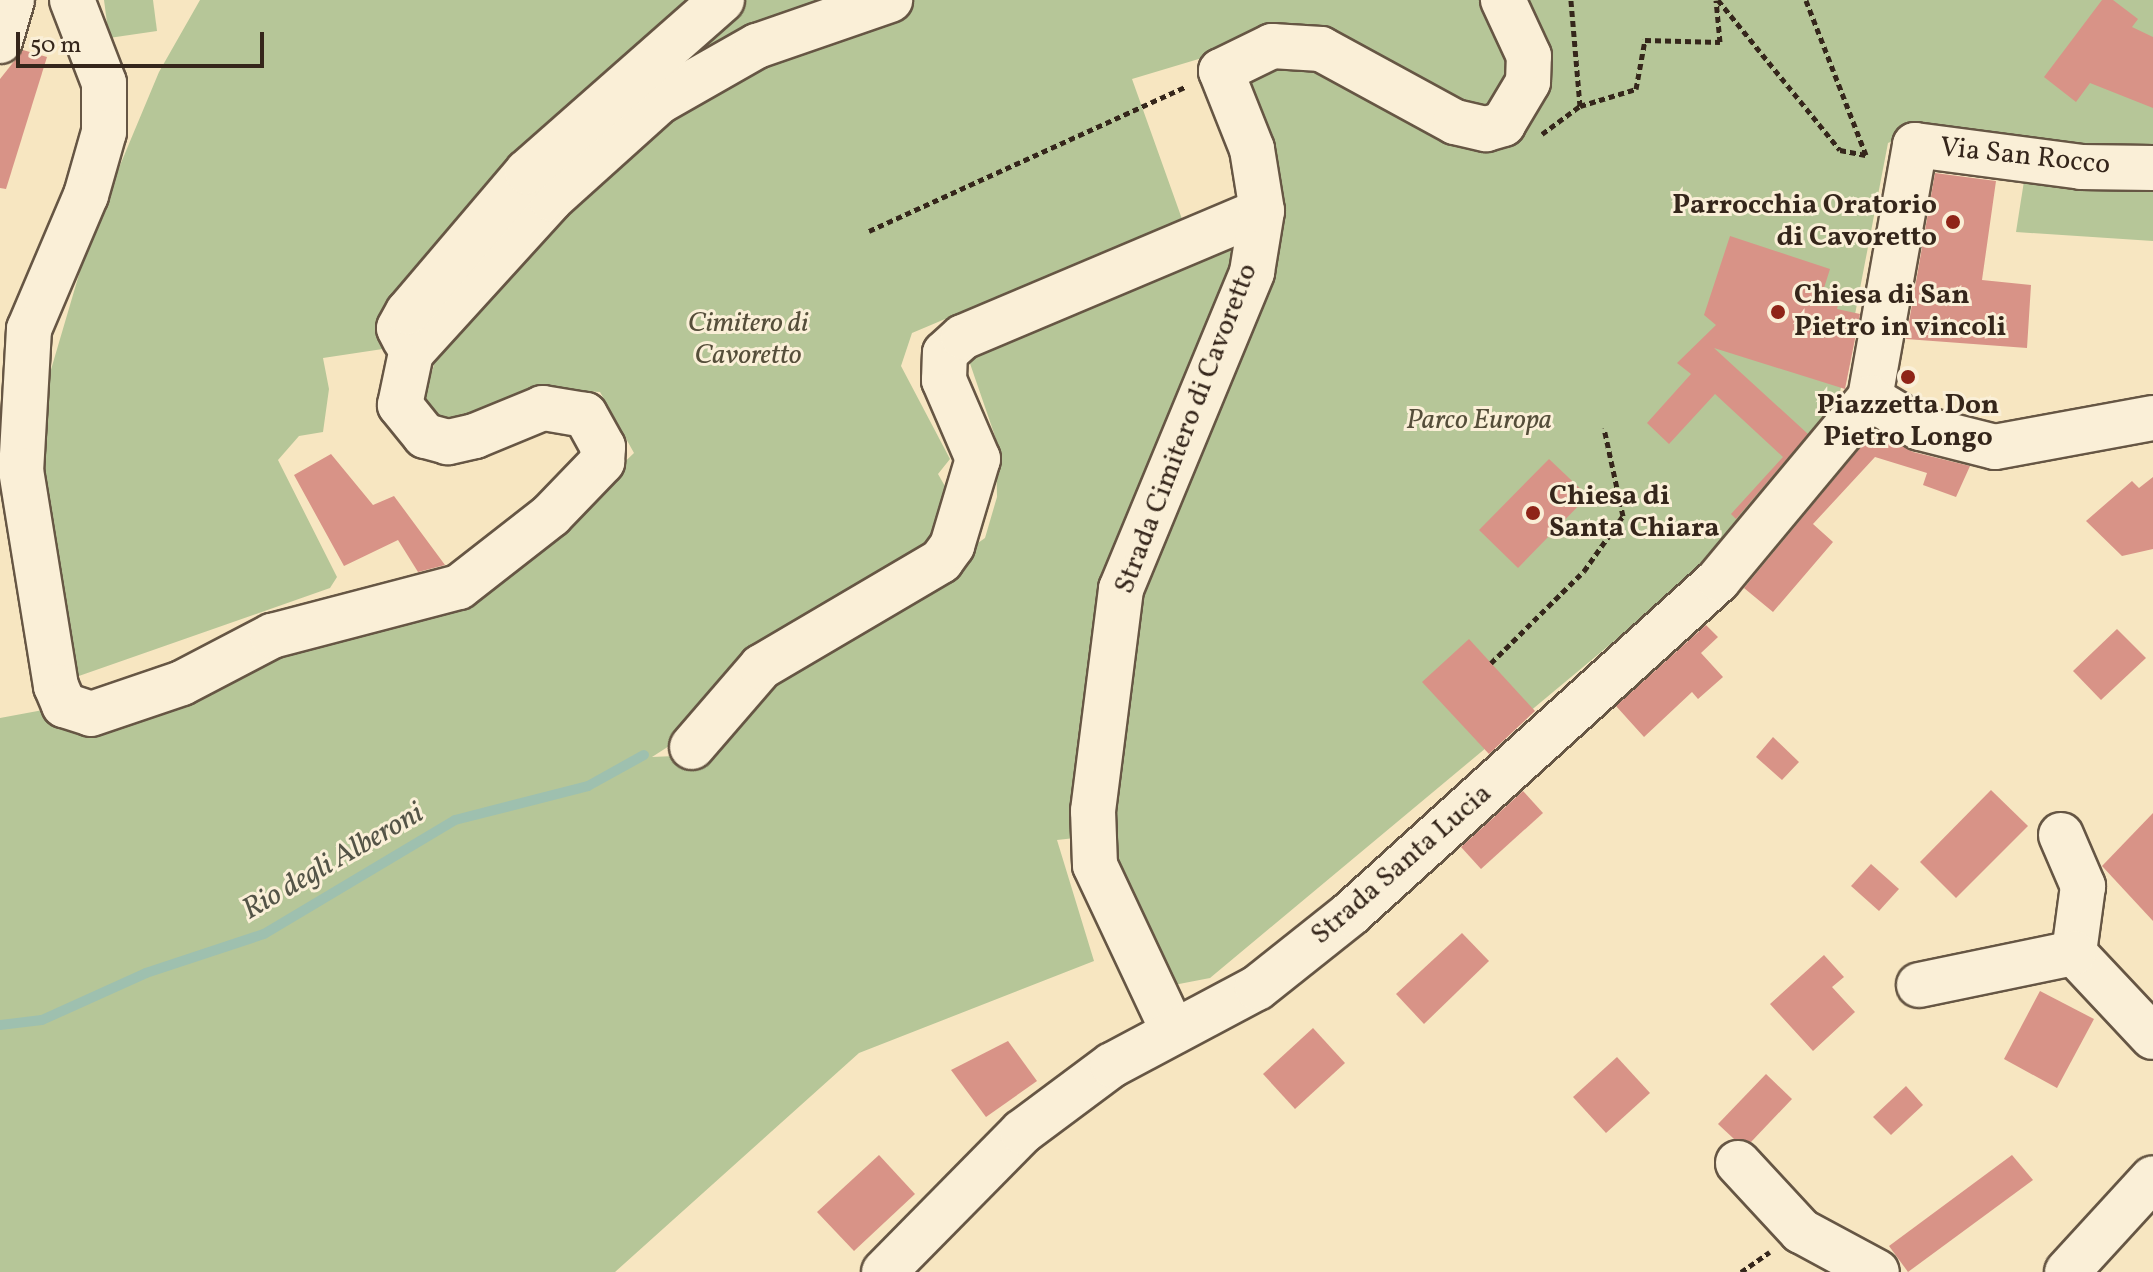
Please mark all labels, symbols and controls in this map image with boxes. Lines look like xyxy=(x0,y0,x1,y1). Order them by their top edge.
scale bar xyxy=(20,16,268,66)
text: 50 m xyxy=(30,29,82,63)
street label: Via San Rocco xyxy=(1938,131,2112,183)
place label: Parrocchia Oratorio di Cavoretto xyxy=(1672,189,1937,255)
marker: Parrocchia Oratorio di Cavoretto xyxy=(1944,213,1962,231)
street label: Strada Cimitero di Cavoretto xyxy=(1108,259,1266,599)
place label: Chiesa di San Pietro in vincoli xyxy=(1794,279,2007,345)
marker: Chiesa di San Pietro in vincoli xyxy=(1769,303,1787,321)
park label: Cimitero di Cavoretto xyxy=(688,307,808,373)
marker: Piazzetta Don Pietro Longo xyxy=(1899,368,1917,386)
place label: Piazzetta Don Pietro Longo xyxy=(1817,389,1999,455)
park label: Parco Europa xyxy=(1406,404,1552,438)
place label: Chiesa di Santa Chiara xyxy=(1549,480,1720,546)
marker: Chiesa di Santa Chiara xyxy=(1524,504,1542,522)
street label: Strada Santa Lucia xyxy=(1305,777,1499,953)
water label: Rio degli Alberoni xyxy=(236,796,430,928)

